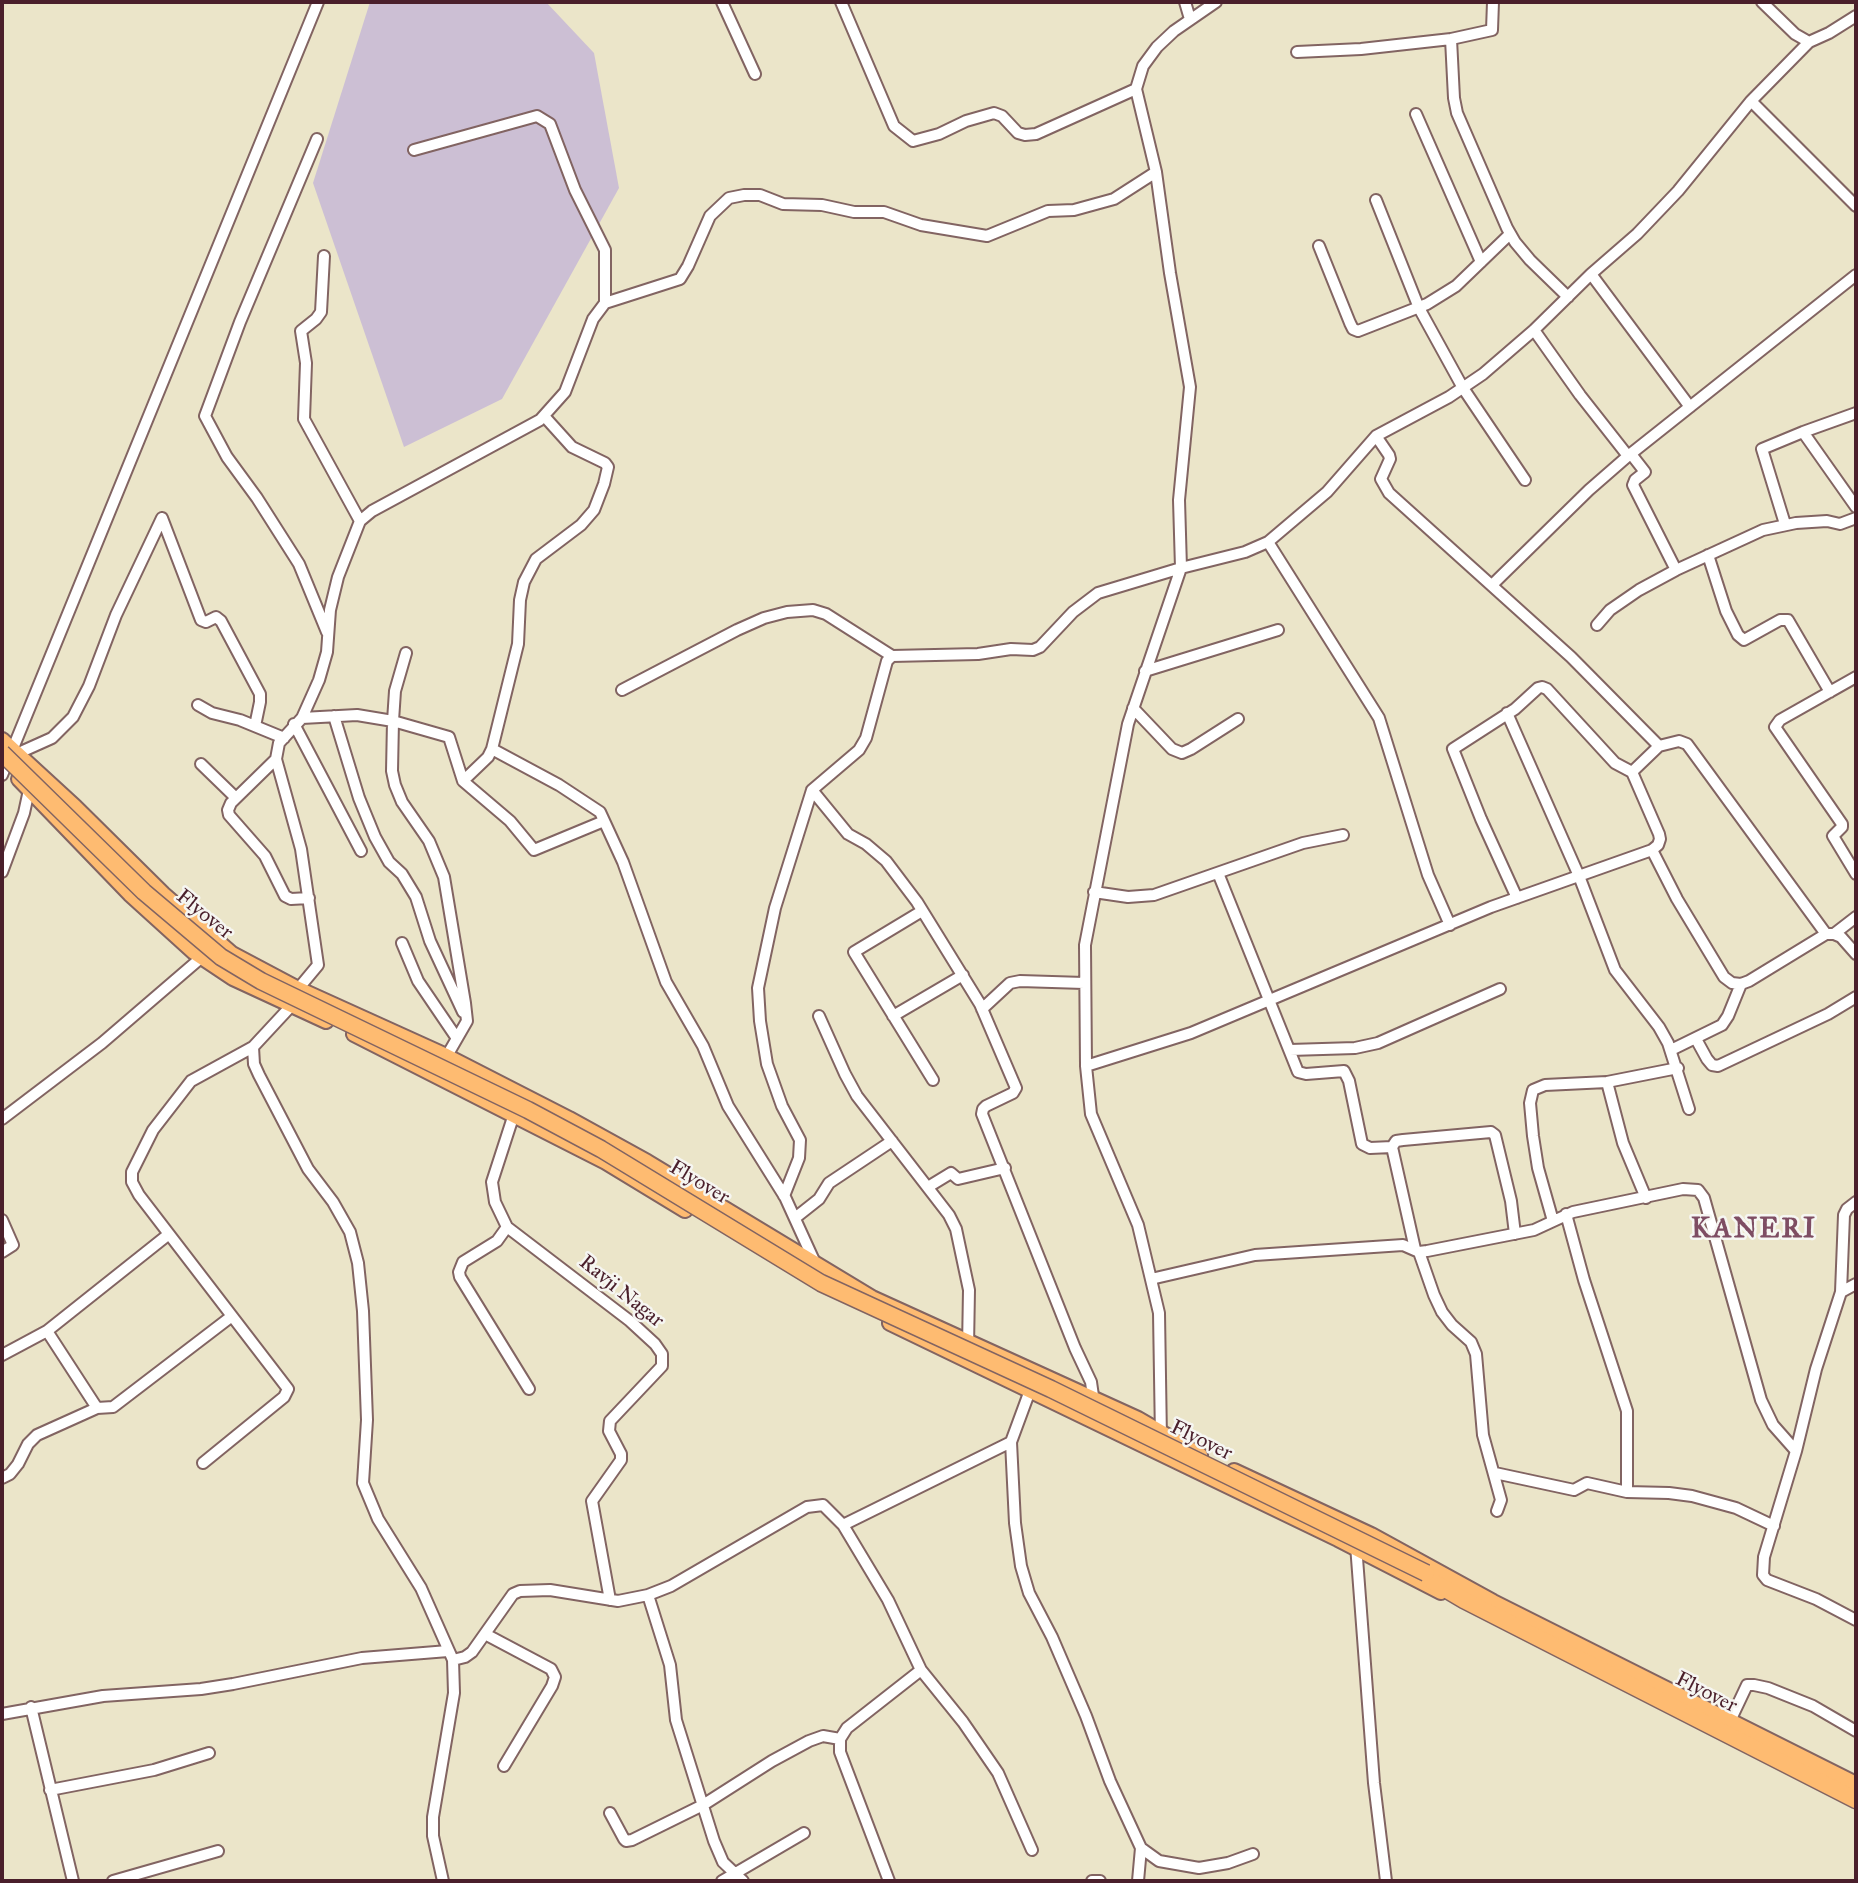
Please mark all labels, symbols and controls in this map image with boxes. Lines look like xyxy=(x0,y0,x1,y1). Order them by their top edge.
street label: Flyover xyxy=(171,885,237,945)
street label: Flyover xyxy=(664,1155,734,1211)
district label: KANERI xyxy=(1692,1213,1816,1247)
street label: Ravji Nagar xyxy=(574,1250,668,1334)
street label: Flyover xyxy=(1166,1415,1236,1467)
street label: Flyover xyxy=(1671,1667,1741,1719)

